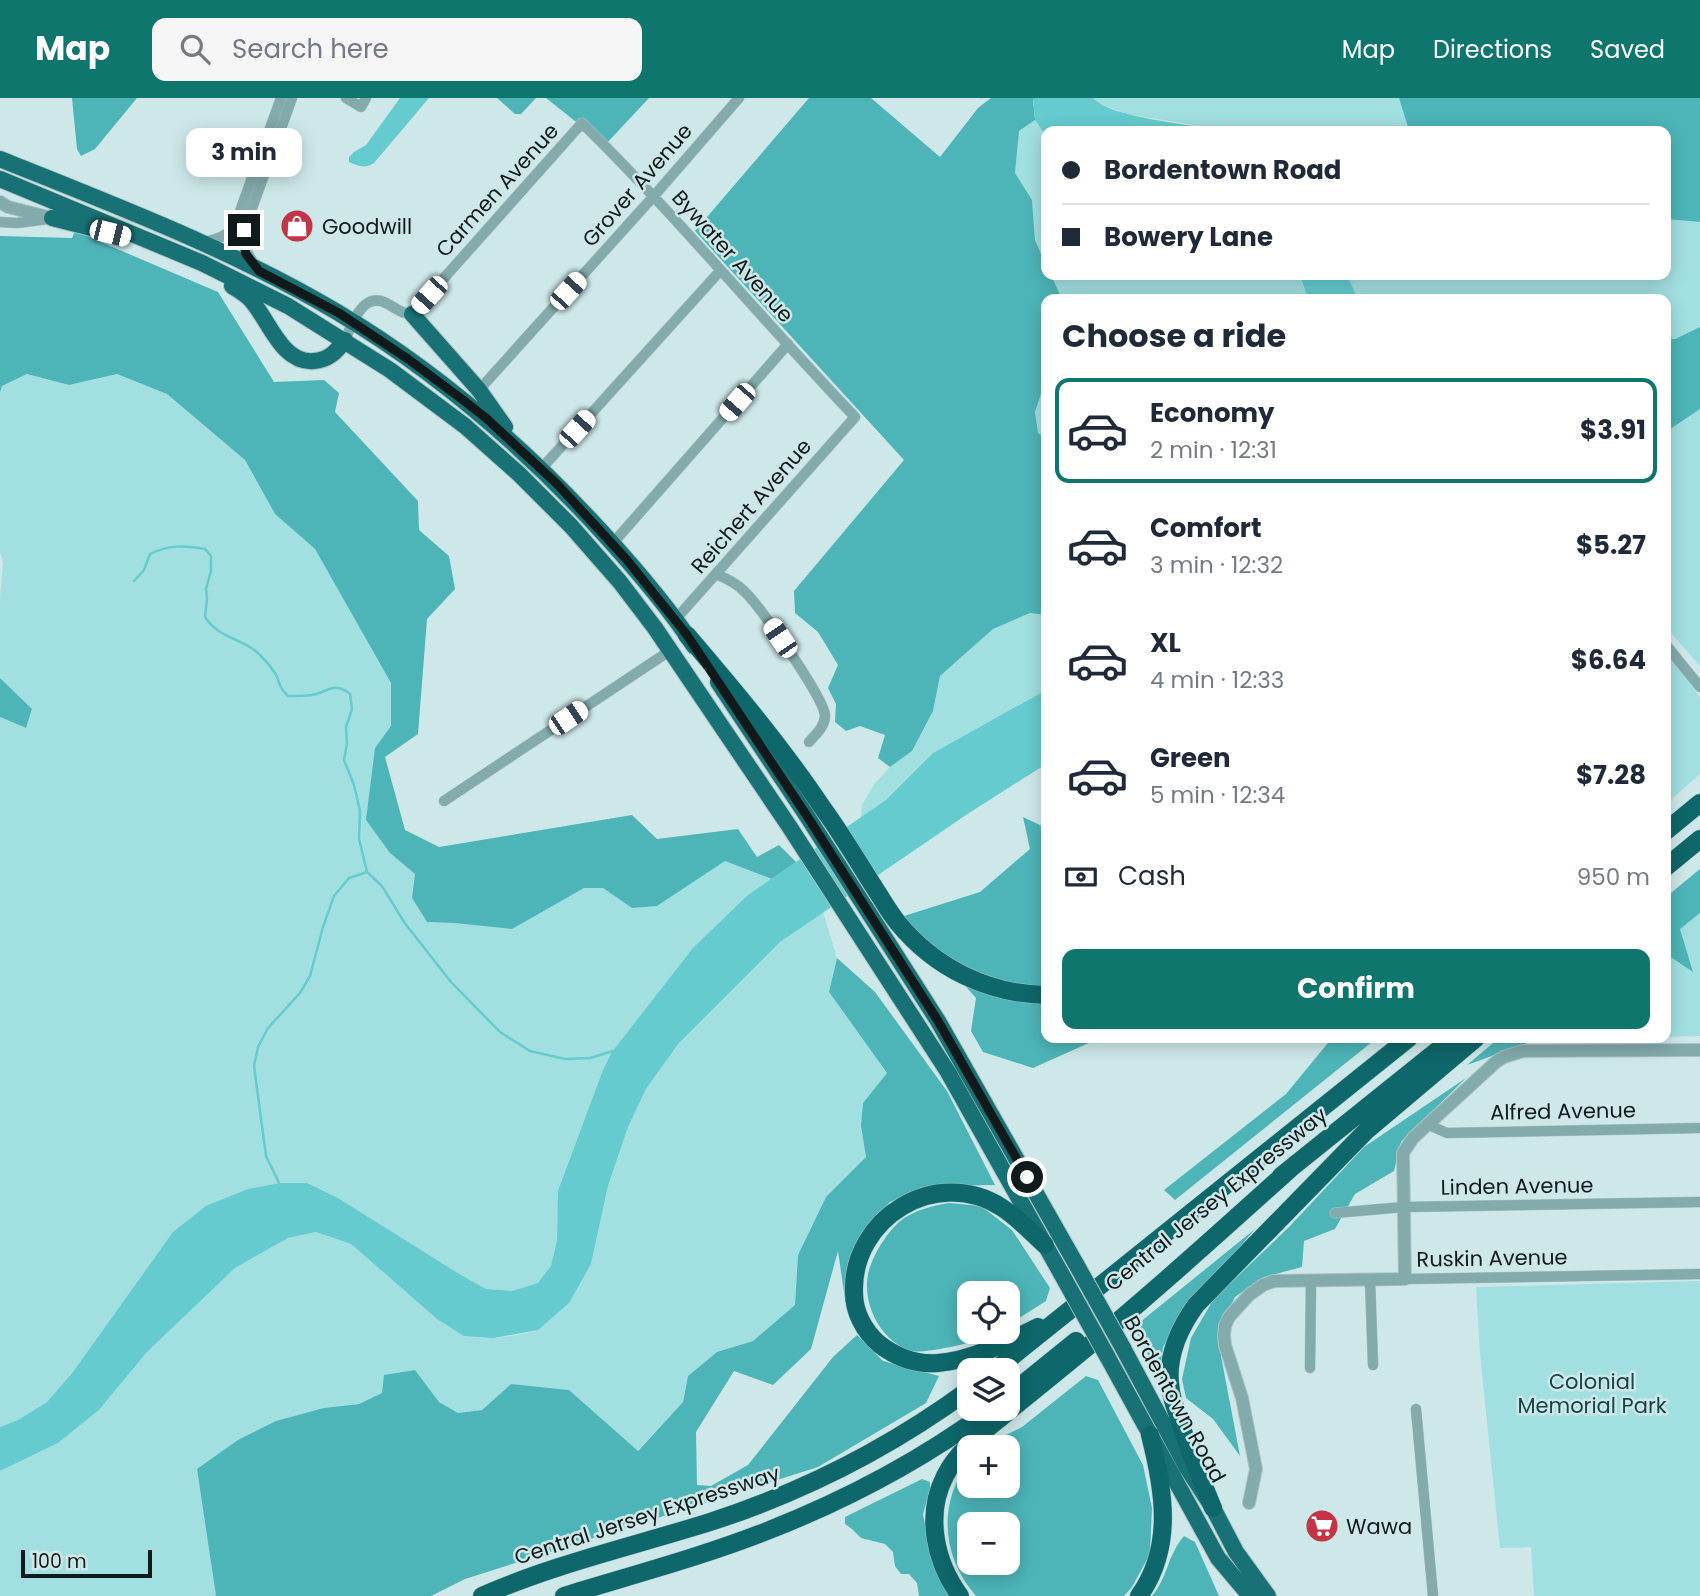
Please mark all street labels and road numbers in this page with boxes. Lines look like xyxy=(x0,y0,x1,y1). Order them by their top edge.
street label: Carmen Avenue xyxy=(429,117,565,263)
street label: Grover Avenue xyxy=(575,117,699,253)
street label: Bywater Avenue xyxy=(666,183,800,329)
street label: Reichert Avenue xyxy=(684,432,818,580)
street label: Alfred Avenue xyxy=(1490,1095,1636,1127)
street label: Central Jersey Expressway xyxy=(1099,1100,1333,1298)
street label: Linden Avenue xyxy=(1440,1170,1594,1202)
street label: Ruskin Avenue xyxy=(1416,1242,1568,1274)
street label: Bordentown Road xyxy=(1117,1310,1233,1488)
street label: Central Jersey Expressway xyxy=(511,1458,784,1572)

